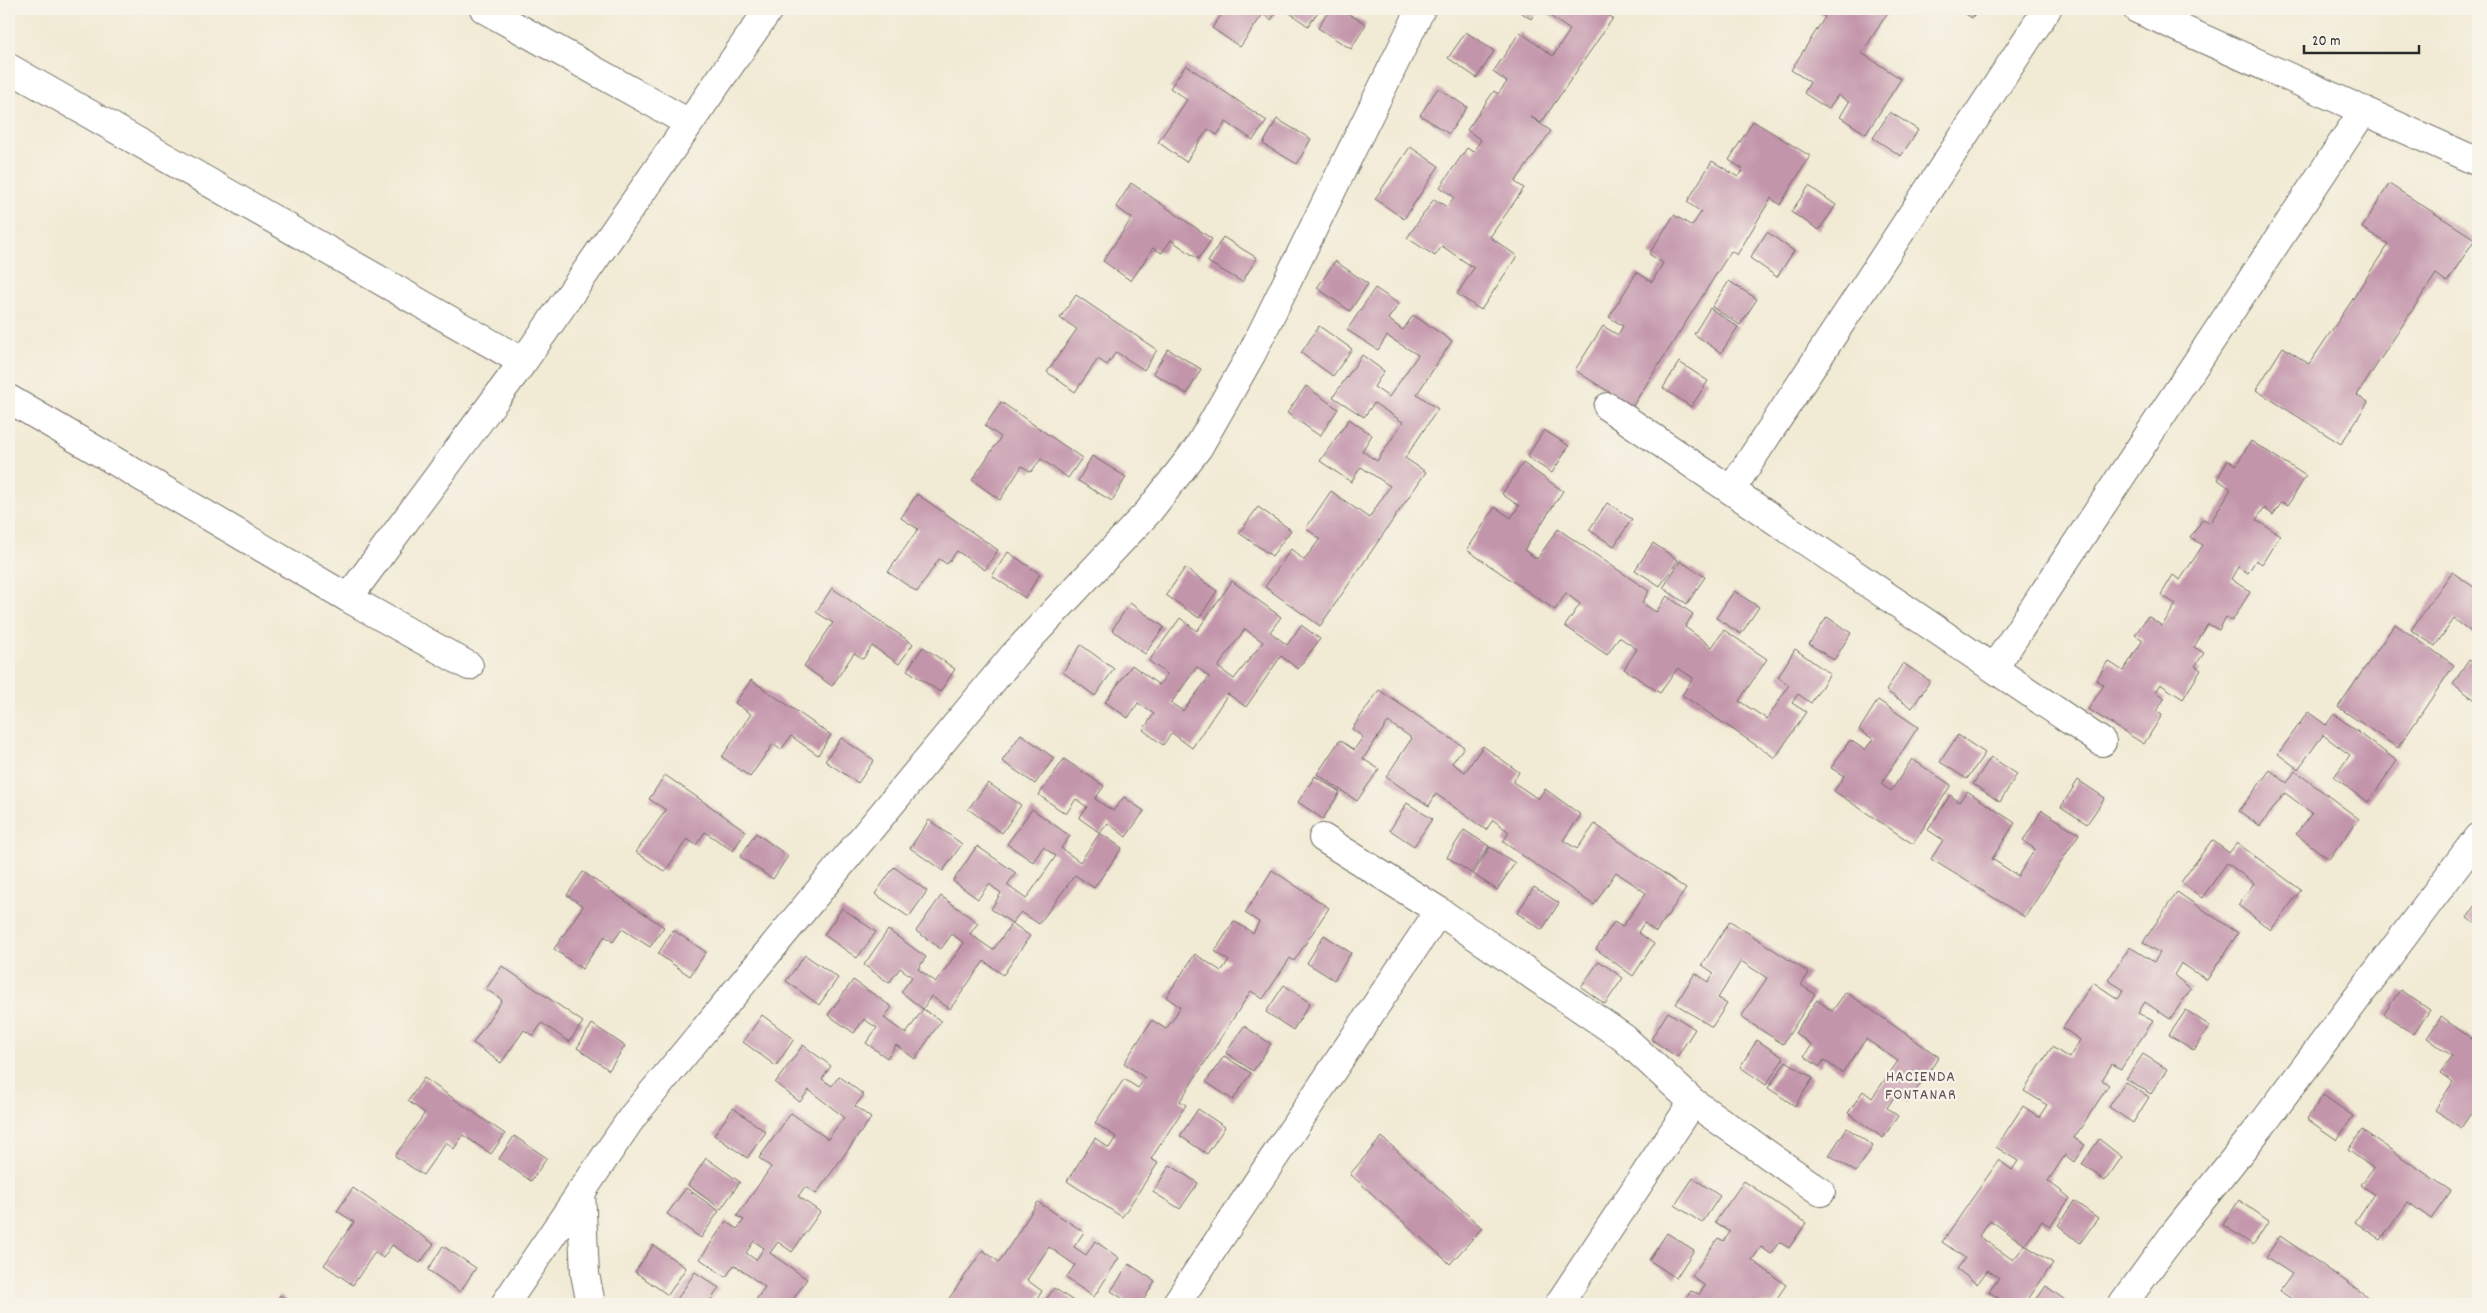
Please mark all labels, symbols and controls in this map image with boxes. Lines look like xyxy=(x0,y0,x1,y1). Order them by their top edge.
scale bar xyxy=(2304,22,2420,54)
text: 20 m xyxy=(2312,31,2340,53)
district label: HACIENDA FONTANAR xyxy=(1885,1066,1957,1107)

